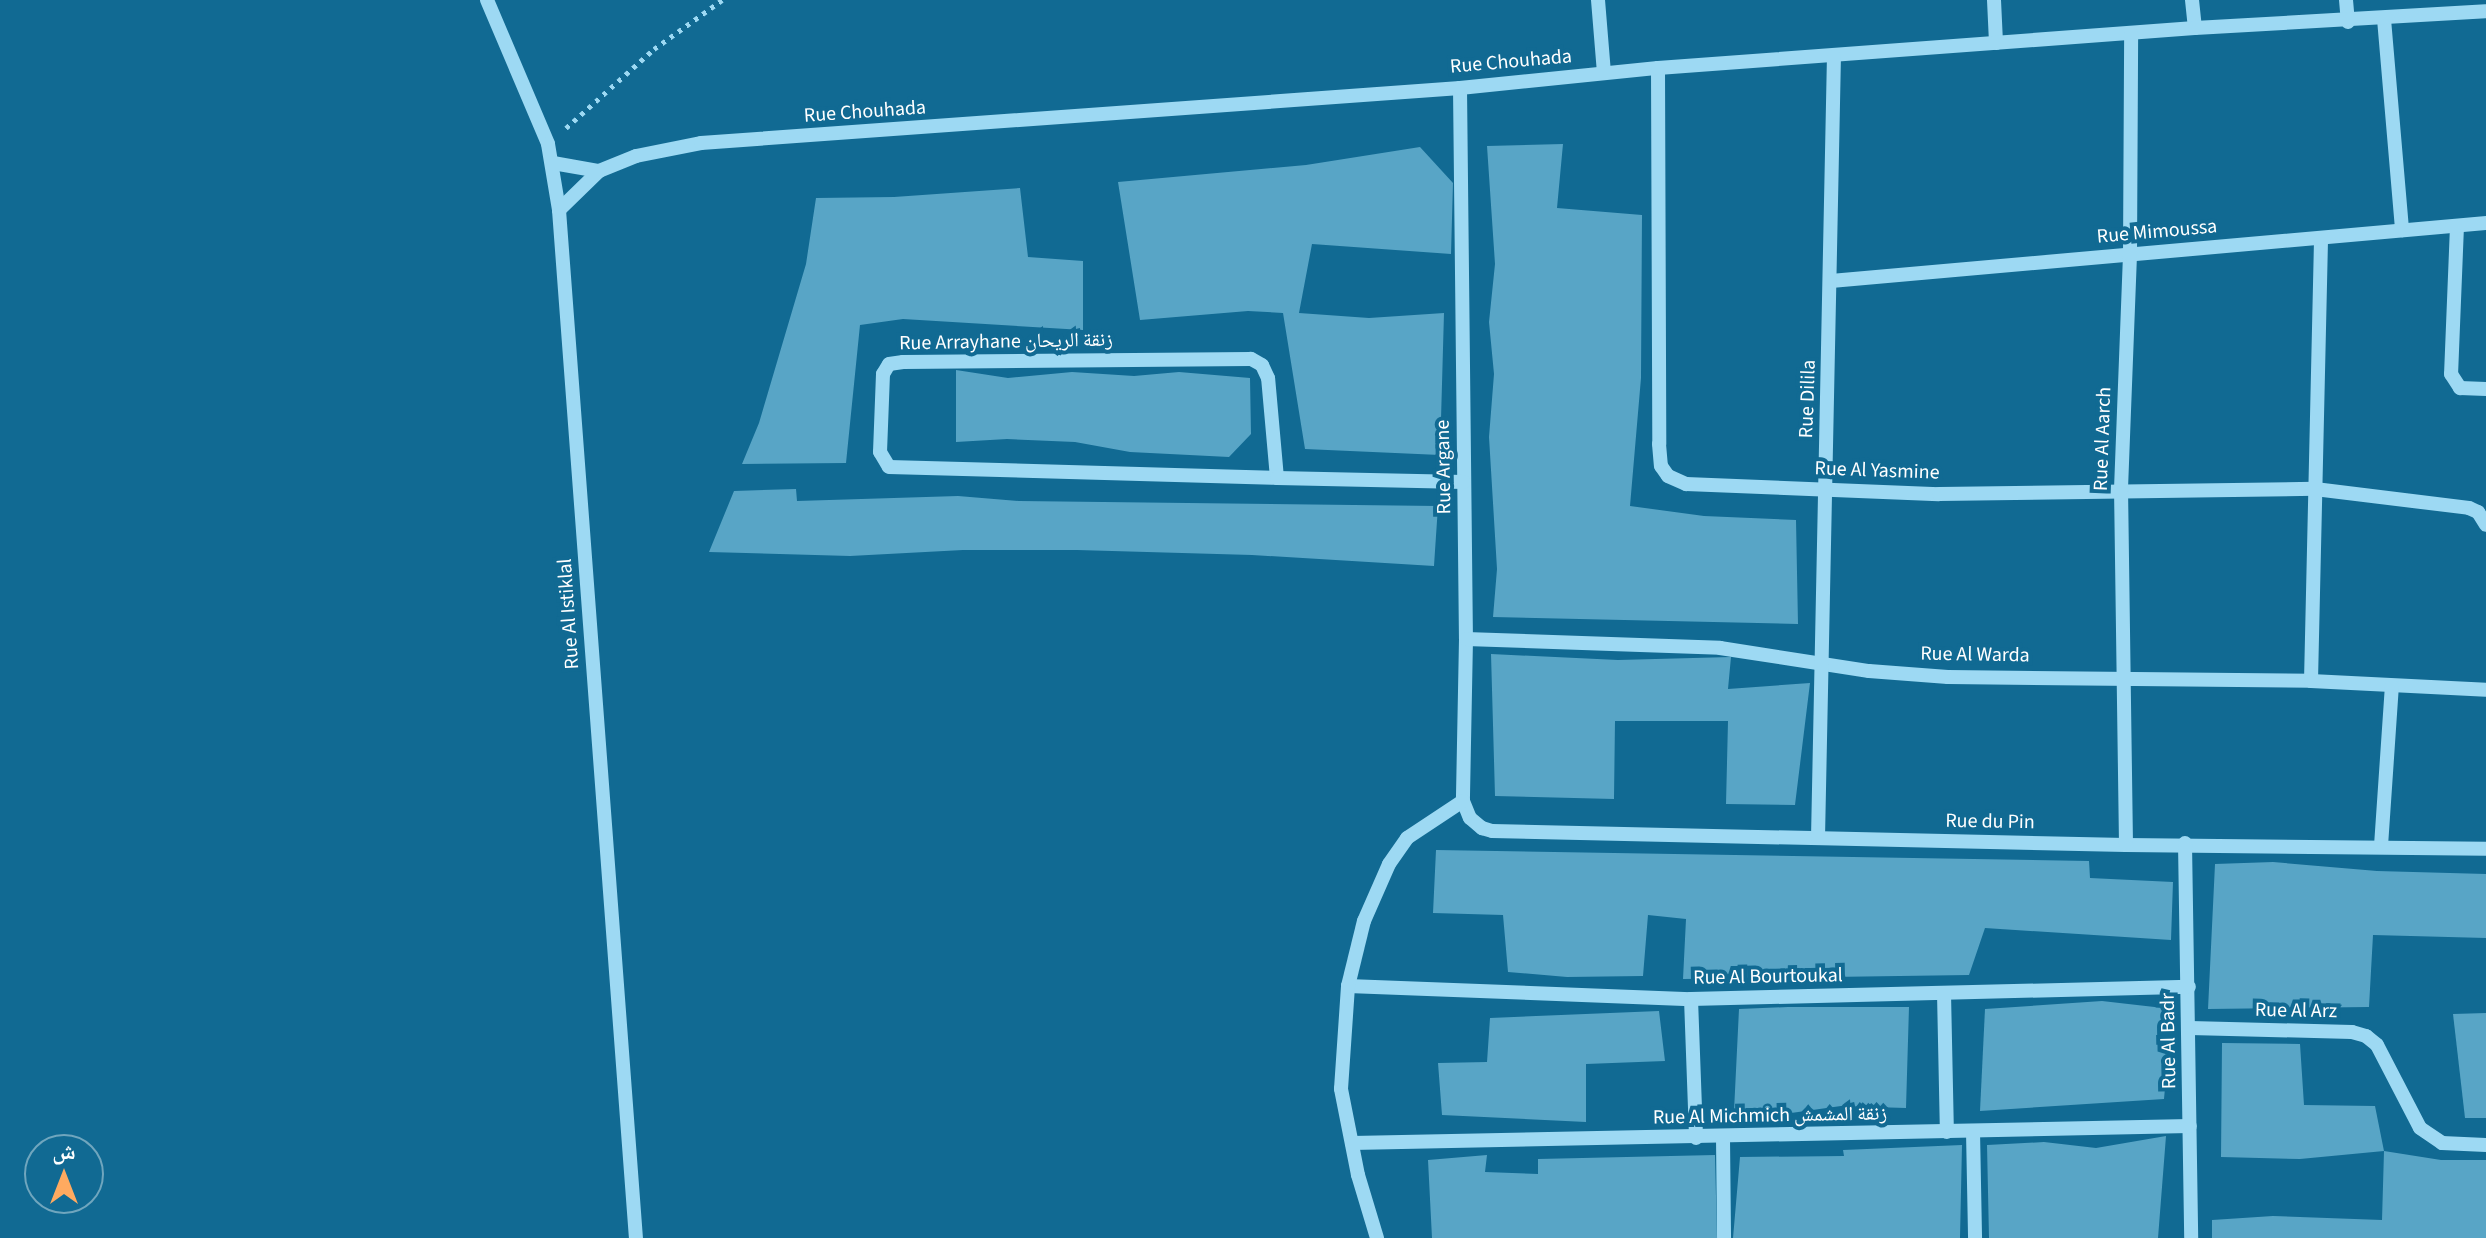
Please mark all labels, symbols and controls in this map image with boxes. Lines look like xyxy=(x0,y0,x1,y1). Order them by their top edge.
street label: Rue Chouhada xyxy=(1449,45,1573,79)
street label: Rue Chouhada xyxy=(803,96,927,128)
street label: Rue Mimoussa xyxy=(2096,215,2218,249)
street label: Rue Arrayhane زنقة الريحان xyxy=(899,328,1113,356)
street label: Rue Dilila xyxy=(1795,359,1821,439)
street label: Rue Al Aarch xyxy=(2089,386,2117,492)
street label: Rue Argane xyxy=(1431,420,1457,514)
street label: Rue Al Yasmine xyxy=(1814,457,1940,485)
street label: Rue Al Istiklal xyxy=(553,558,585,670)
street label: Rue Al Warda xyxy=(1920,642,2030,668)
street label: Rue du Pin xyxy=(1945,809,2035,835)
street label: Rue Al Bourtoukal xyxy=(1693,964,1843,990)
street label: Rue Al Badr xyxy=(2156,993,2182,1089)
street label: Rue Al Arz xyxy=(2255,998,2337,1024)
street label: Rue Al Michmich زنقة المشمش xyxy=(1653,1102,1887,1130)
north arrow xyxy=(24,1134,104,1214)
text: ش xyxy=(52,1136,76,1168)

